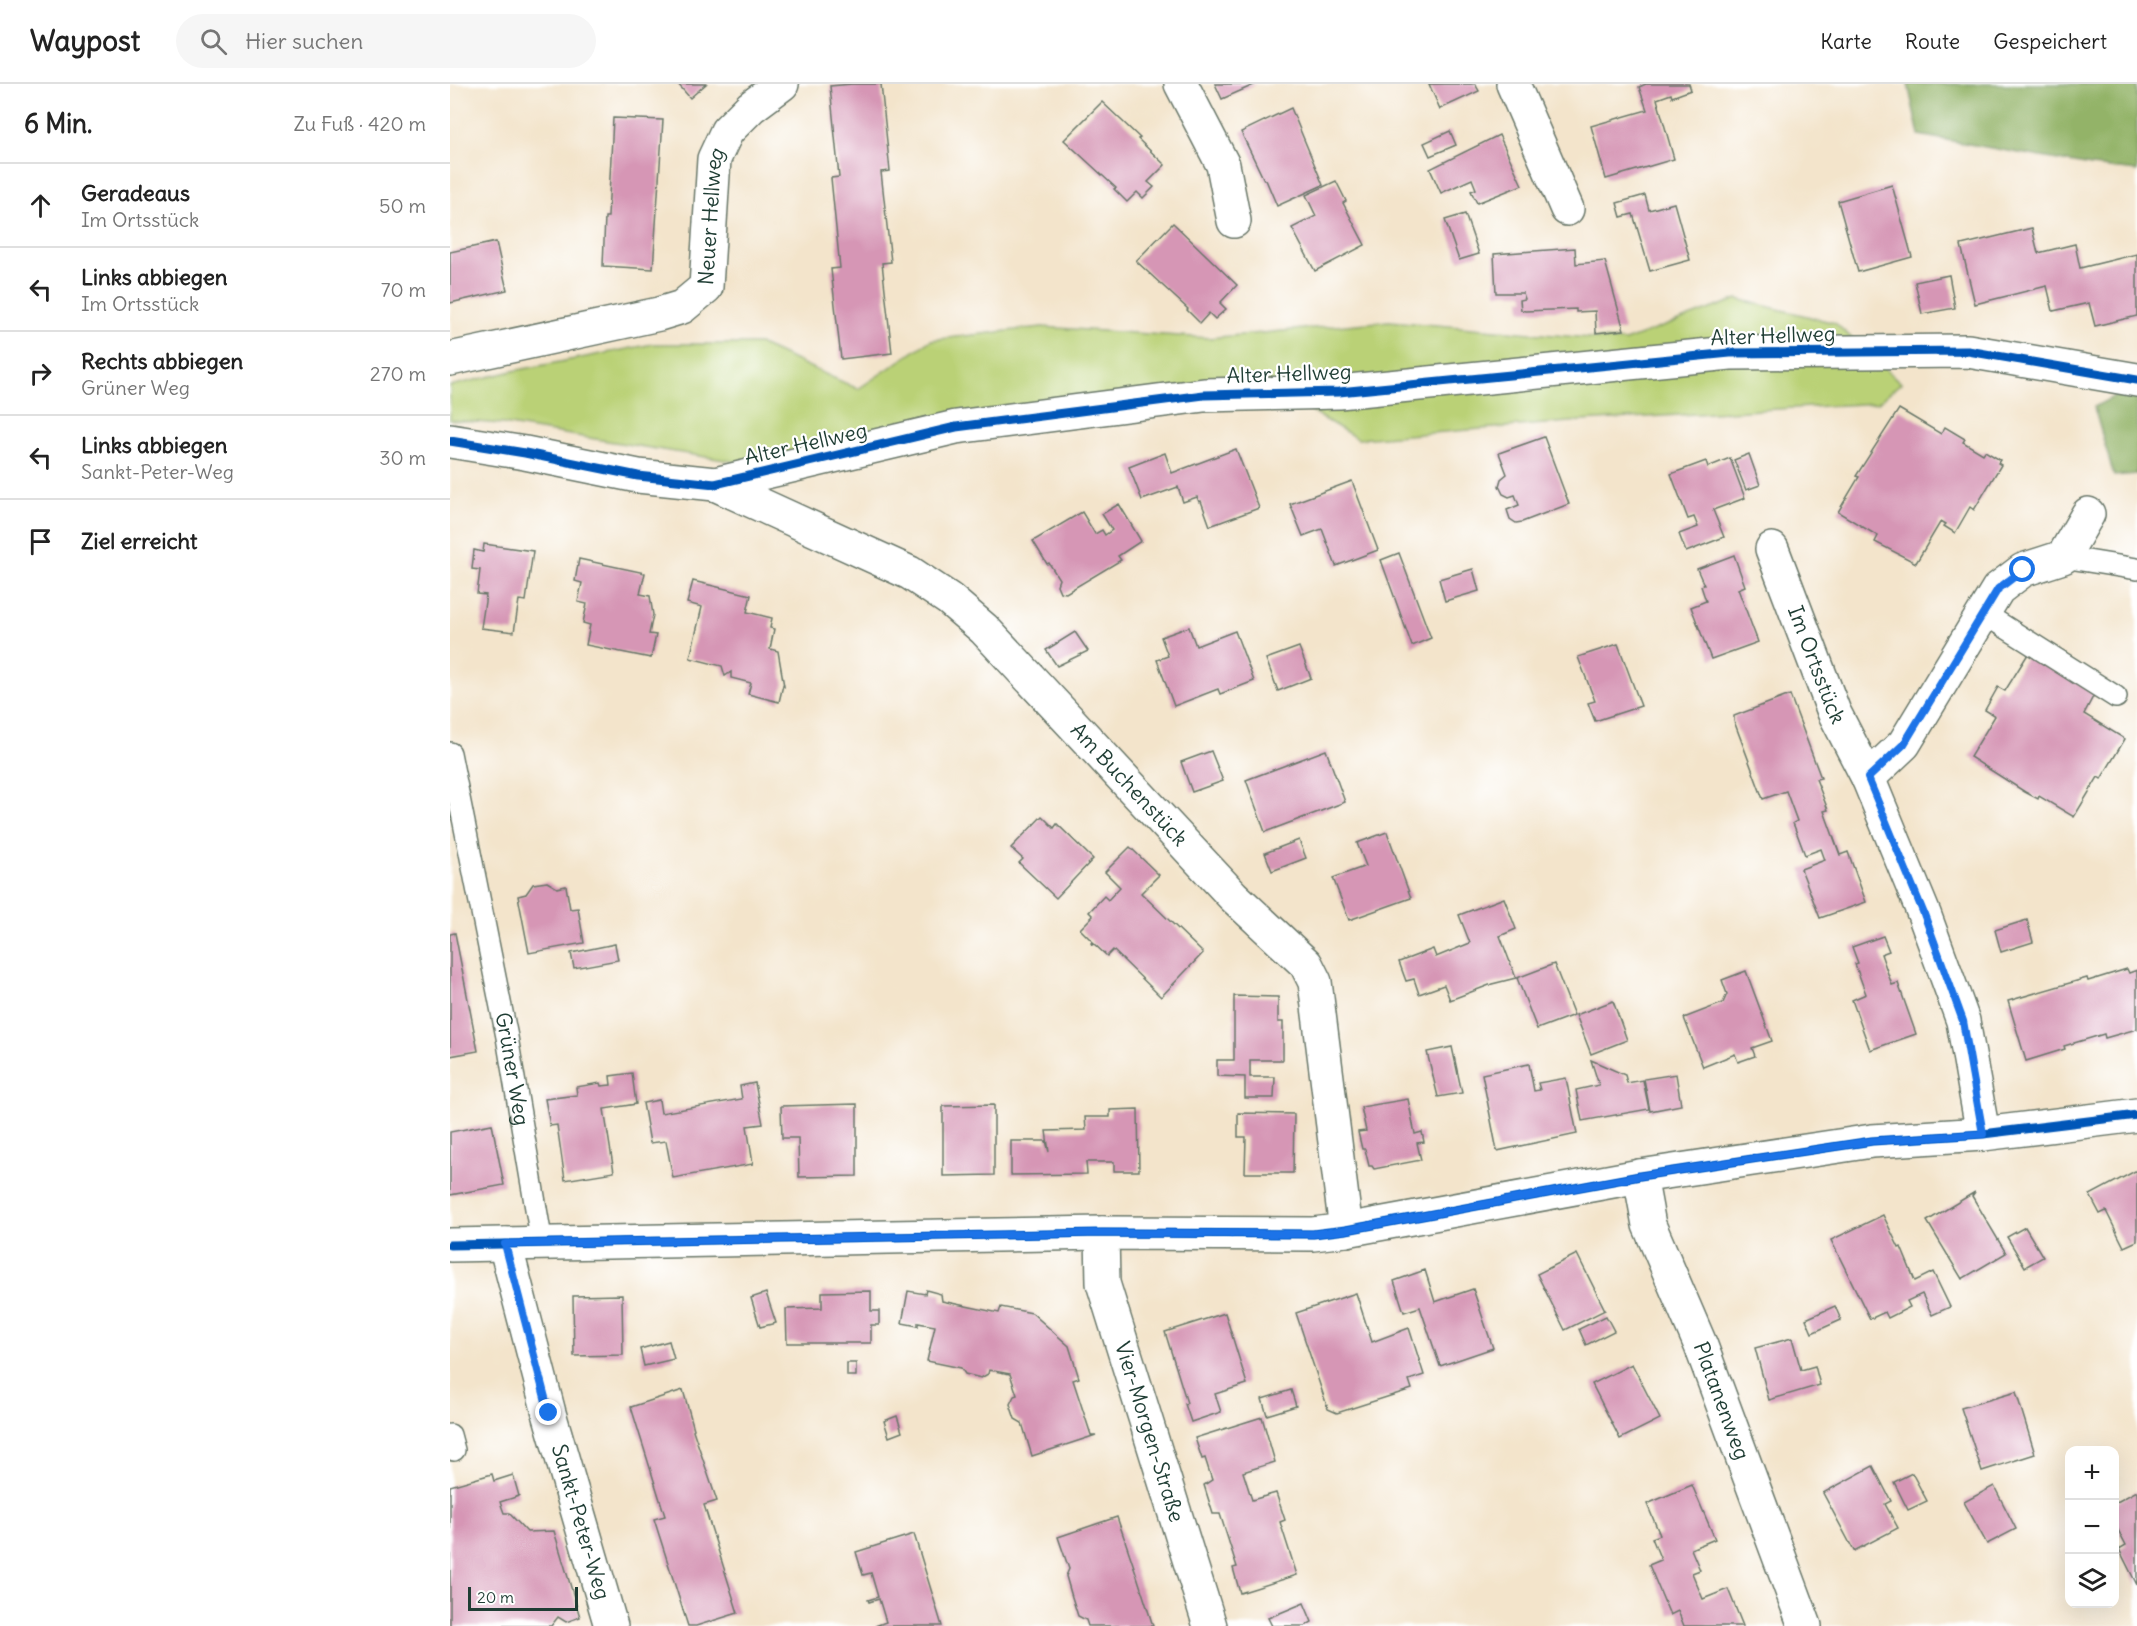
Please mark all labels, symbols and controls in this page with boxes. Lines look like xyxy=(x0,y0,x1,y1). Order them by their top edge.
search box xyxy=(176,14,596,68)
text: Waypost xyxy=(30,23,140,59)
icon: search xyxy=(197,25,230,58)
text: Hier suchen xyxy=(245,27,363,55)
text: Karte xyxy=(1820,28,1872,55)
text: Route xyxy=(1905,28,1960,55)
text: Gespeichert xyxy=(1993,28,2107,55)
text: 6 Min. xyxy=(24,107,92,140)
text: Zu Fuß · 420 m xyxy=(294,111,426,136)
street label: Neuer Hellweg xyxy=(692,143,731,286)
text: Geradeaus xyxy=(81,179,190,207)
icon: ahead xyxy=(24,189,57,222)
text: 50 m xyxy=(379,193,426,218)
text: Im Ortsstück xyxy=(81,207,199,232)
text: Links abbiegen xyxy=(81,263,228,291)
icon: left xyxy=(24,273,57,306)
text: 70 m xyxy=(381,277,426,302)
text: Im Ortsstück xyxy=(81,291,199,316)
street label: Alter Hellweg xyxy=(1710,320,1836,351)
text: Rechts abbiegen xyxy=(81,347,243,375)
icon: right xyxy=(24,357,57,390)
street label: Alter Hellweg xyxy=(1226,358,1352,389)
text: 270 m xyxy=(370,361,426,386)
text: Grüner Weg xyxy=(81,375,190,400)
street label: Alter Hellweg xyxy=(742,416,870,471)
text: Links abbiegen xyxy=(81,431,228,459)
icon: left xyxy=(24,441,57,474)
text: 30 m xyxy=(379,445,426,470)
text: Sankt-Peter-Weg xyxy=(81,459,234,484)
icon: arrive xyxy=(24,525,57,558)
text: Ziel erreicht xyxy=(81,527,198,555)
route start xyxy=(2009,556,2035,582)
street label: Im Ortsstück xyxy=(1782,602,1852,728)
street label: Am Buchenstück xyxy=(1065,717,1194,852)
street label: Grüner Weg xyxy=(489,1010,536,1127)
street label: Vier-Morgen-Straße xyxy=(1109,1338,1191,1525)
street label: Platanenweg xyxy=(1688,1338,1756,1463)
route end xyxy=(535,1399,561,1425)
street label: Sankt-Peter-Weg xyxy=(546,1441,617,1603)
map controls xyxy=(2065,1446,2119,1608)
button: + xyxy=(2065,1446,2119,1500)
button: − xyxy=(2065,1500,2119,1554)
button: layers xyxy=(2065,1554,2119,1608)
scale bar xyxy=(468,1584,578,1612)
text: 20 m xyxy=(477,1587,514,1607)

